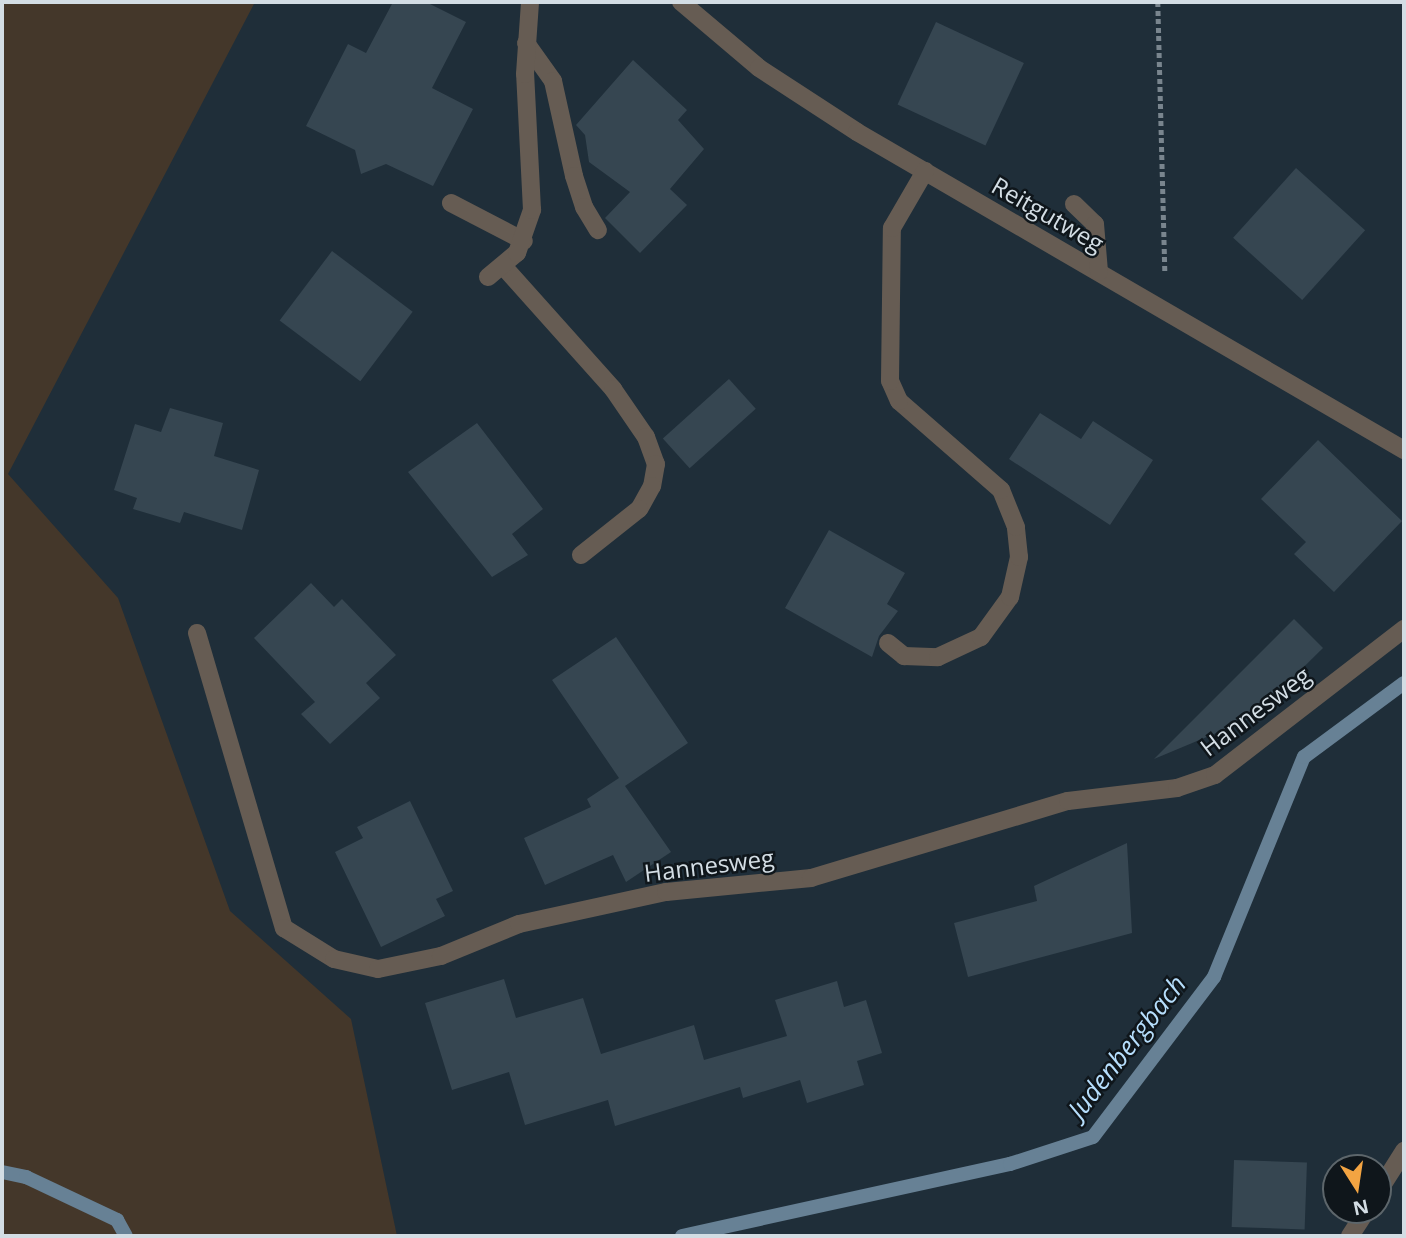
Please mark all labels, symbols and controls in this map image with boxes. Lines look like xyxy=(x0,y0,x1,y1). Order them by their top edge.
street label: Reitgutweg xyxy=(987,170,1109,258)
street label: Hannesweg xyxy=(1194,660,1316,762)
street label: Hannesweg xyxy=(642,843,776,887)
water label: Judenbergbach xyxy=(1061,969,1193,1125)
north arrow xyxy=(1322,1154,1392,1224)
text: N xyxy=(1351,1193,1371,1222)

